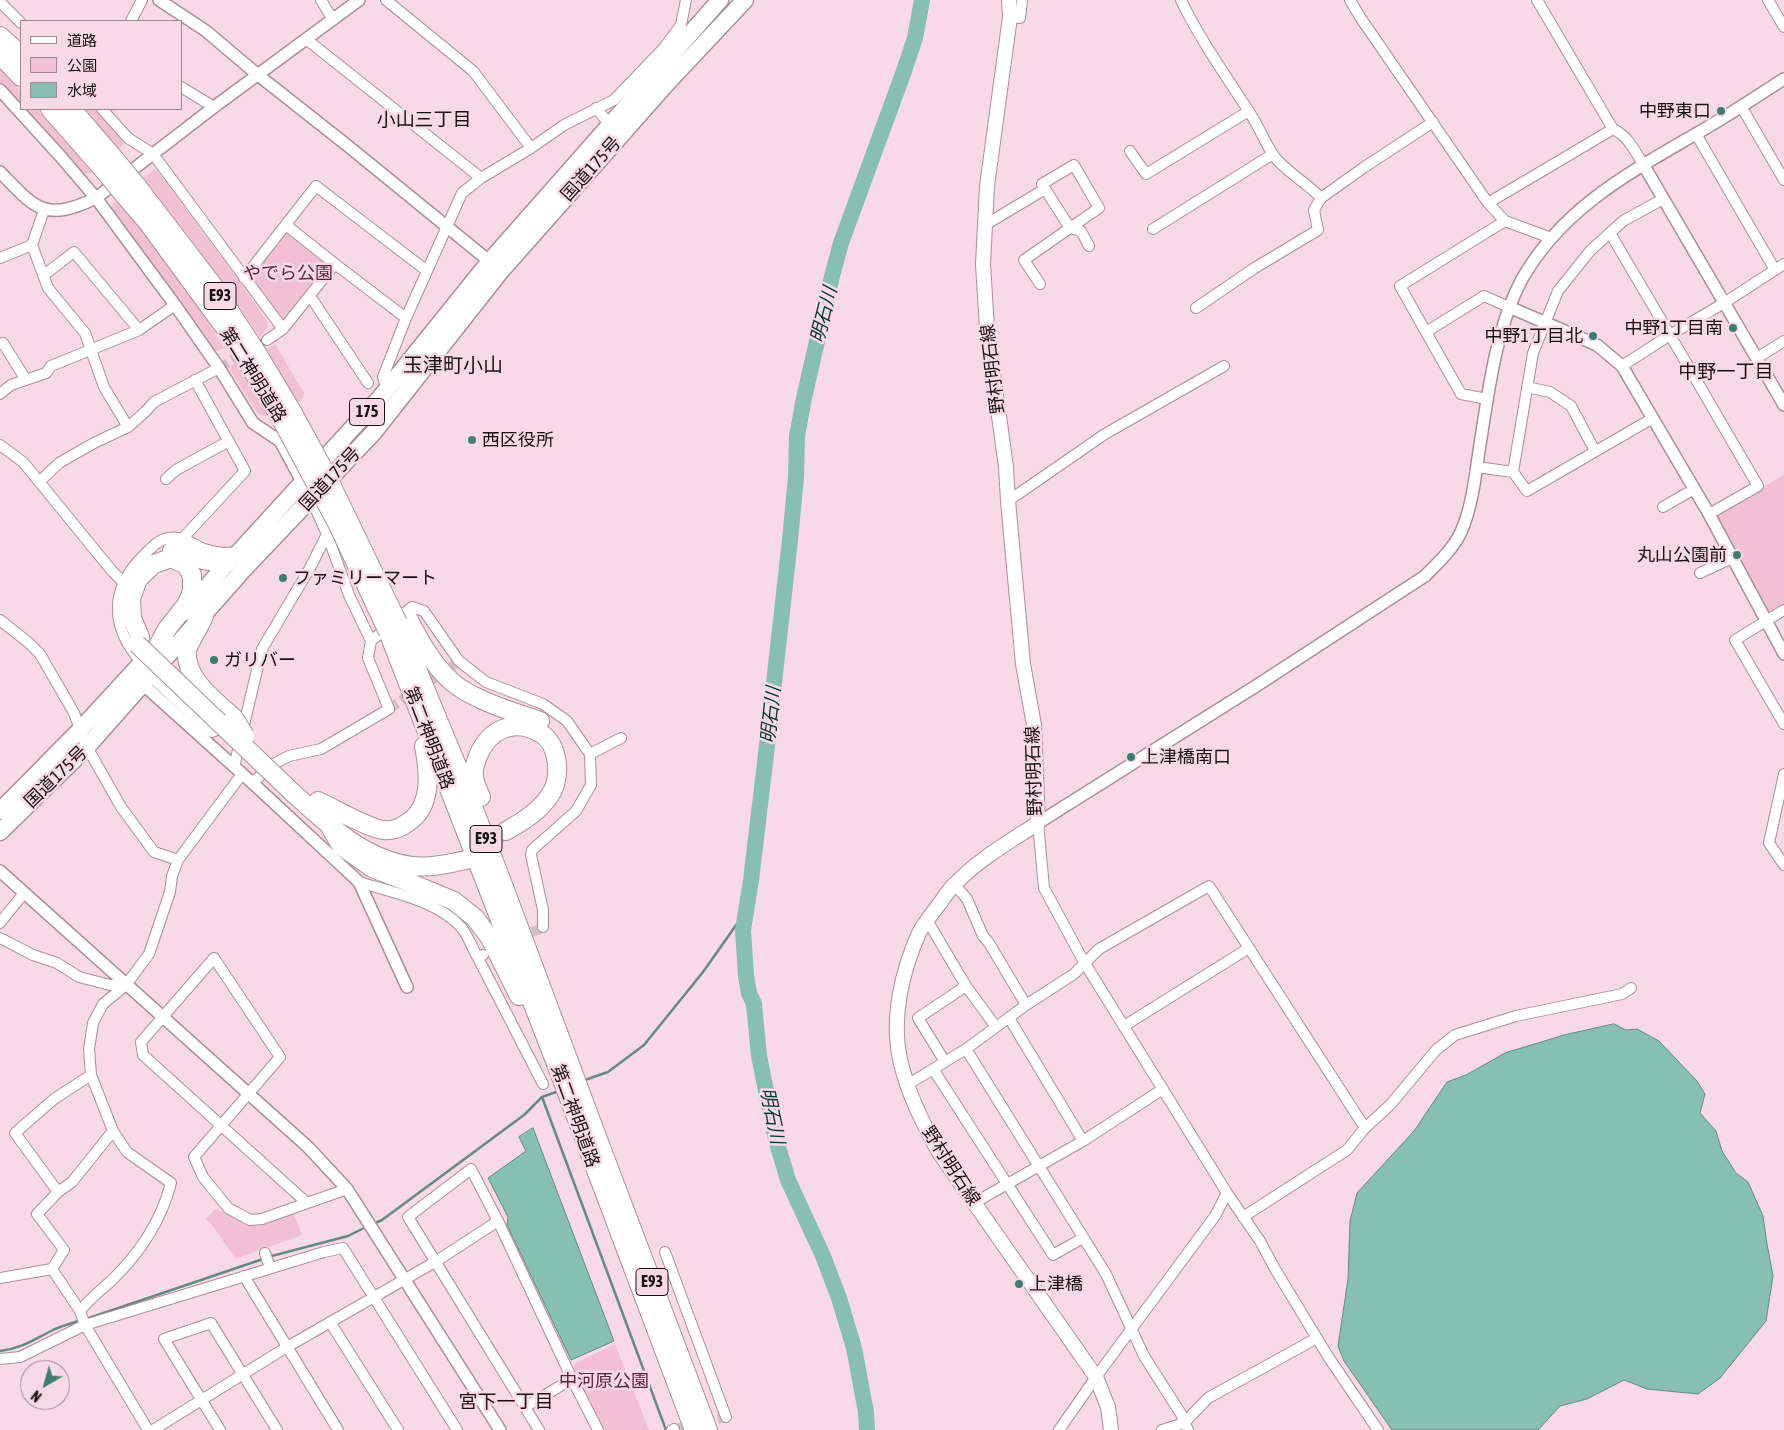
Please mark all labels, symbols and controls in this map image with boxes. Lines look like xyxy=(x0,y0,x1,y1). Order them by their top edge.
legend xyxy=(20,20,182,110)
text: 道路 xyxy=(67,32,97,49)
text: 公園 xyxy=(67,57,97,74)
text: 水域 xyxy=(67,82,97,99)
place label: 中野東口 xyxy=(1639,100,1711,122)
marker: 中野東口 xyxy=(1715,105,1727,117)
district label: 小山三丁目 xyxy=(377,109,471,131)
street label: 国道175号 xyxy=(556,132,626,206)
park label: やでら公園 xyxy=(243,262,333,284)
road number: E93 xyxy=(204,282,236,310)
water label: 明石川 xyxy=(806,285,842,345)
place label: 中野1丁目南 xyxy=(1625,317,1723,339)
marker: 中野1丁目南 xyxy=(1727,322,1739,334)
street label: 第二神明道路 xyxy=(215,323,291,427)
street label: 野村明石線 xyxy=(977,323,1009,415)
place label: 中野1丁目北 xyxy=(1485,325,1583,347)
marker: 中野1丁目北 xyxy=(1587,330,1599,342)
district label: 玉津町小山 xyxy=(403,354,503,378)
district label: 中野一丁目 xyxy=(1679,361,1773,383)
road number: 175 xyxy=(350,398,384,426)
place label: 西区役所 xyxy=(482,429,554,451)
marker: 西区役所 xyxy=(466,434,478,446)
street label: 国道175号 xyxy=(295,443,365,515)
place label: 丸山公園前 xyxy=(1637,544,1727,566)
marker: 丸山公園前 xyxy=(1731,549,1743,561)
place label: ファミリーマート xyxy=(293,567,437,589)
marker: ファミリーマート xyxy=(277,572,289,584)
place label: ガリバー xyxy=(224,649,296,671)
marker: ガリバー xyxy=(208,654,220,666)
street label: 第二神明道路 xyxy=(400,684,458,792)
water label: 明石川 xyxy=(757,685,785,745)
street label: 野村明石線 xyxy=(1022,726,1046,816)
street label: 国道175号 xyxy=(20,742,92,812)
place label: 上津橋南口 xyxy=(1141,746,1231,768)
marker: 上津橋南口 xyxy=(1125,751,1137,763)
road number: E93 xyxy=(470,826,502,852)
street label: 第二神明道路 xyxy=(546,1062,604,1170)
water label: 明石川 xyxy=(755,1086,789,1146)
street label: 野村明石線 xyxy=(917,1122,985,1210)
road number: E93 xyxy=(636,1268,668,1295)
place label: 上津橋 xyxy=(1029,1273,1083,1295)
marker: 上津橋 xyxy=(1013,1278,1025,1290)
north arrow xyxy=(20,1360,70,1410)
park label: 中河原公園 xyxy=(559,1370,649,1392)
text: N xyxy=(28,1387,45,1405)
district label: 宮下一丁目 xyxy=(459,1391,553,1413)

